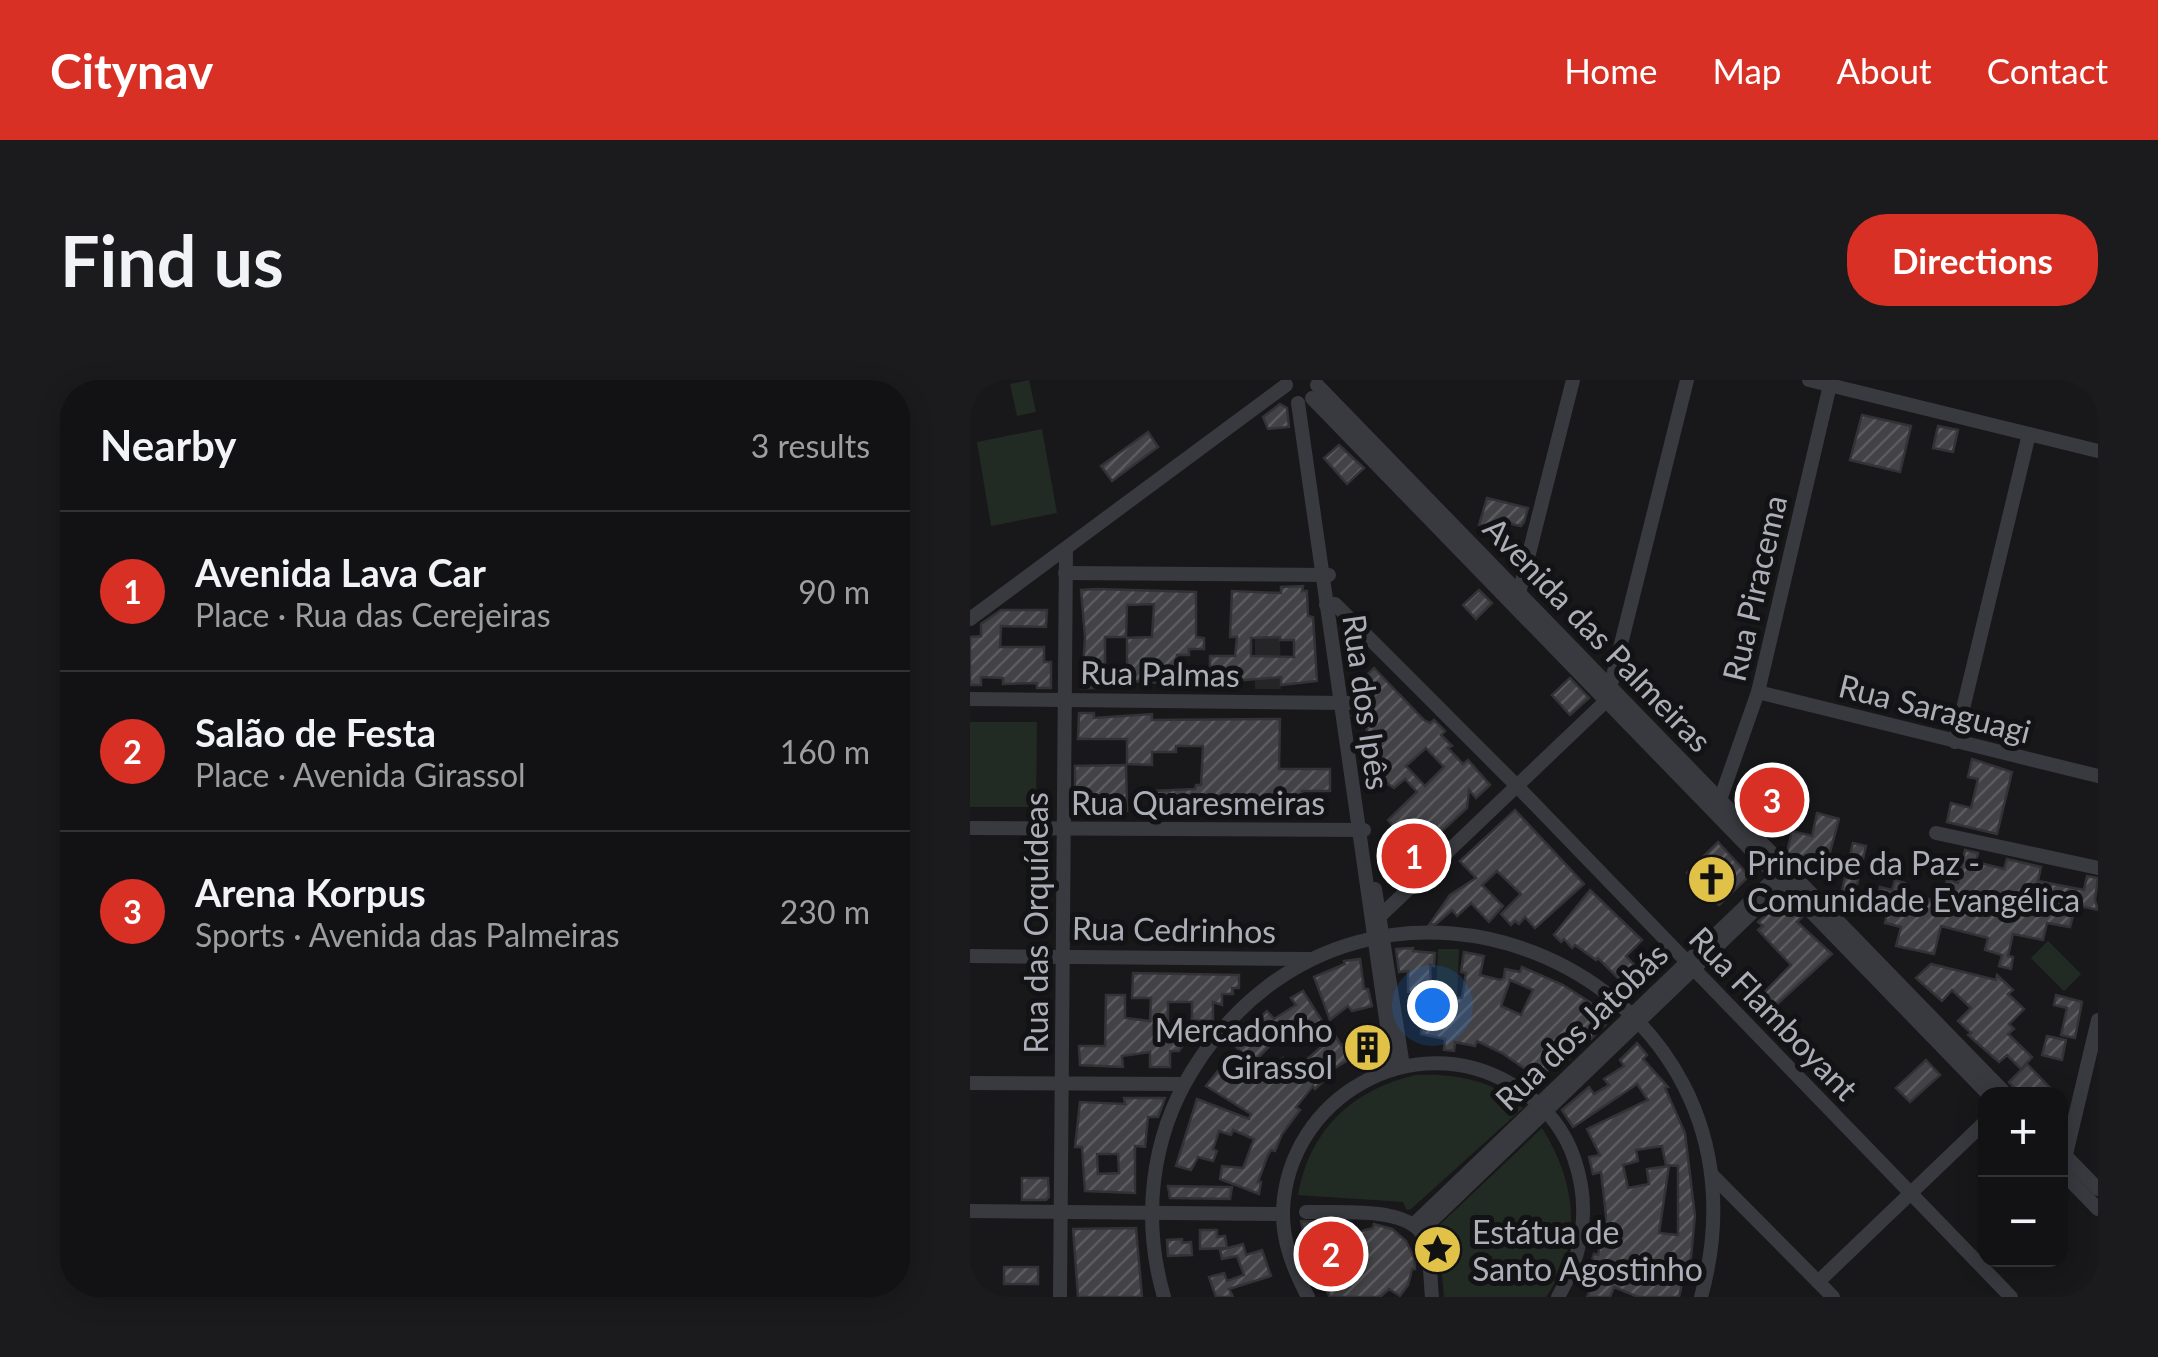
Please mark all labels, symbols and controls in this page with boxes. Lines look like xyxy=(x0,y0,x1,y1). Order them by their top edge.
text: Citynav xyxy=(50,42,213,99)
text: Home xyxy=(1564,49,1657,91)
text: Map xyxy=(1712,49,1781,91)
text: About xyxy=(1836,49,1932,91)
text: Contact xyxy=(1987,49,2108,91)
button: Directions xyxy=(1847,214,2098,306)
text: Find us xyxy=(60,218,284,302)
text: Nearby xyxy=(100,420,237,470)
text: 3 results xyxy=(751,426,870,465)
street label: Rua Piracema xyxy=(1714,491,1794,685)
street label: Avenida das Palmeiras xyxy=(1476,509,1720,759)
text: Avenida Lava Car xyxy=(195,549,486,595)
text: 1 xyxy=(123,572,142,611)
text: 90 m xyxy=(798,572,870,611)
text: Place · Rua das Cerejeiras xyxy=(195,595,551,634)
street label: Rua dos Ipês xyxy=(1335,612,1399,792)
street label: Rua Palmas xyxy=(1080,652,1240,694)
street label: Rua Saraguagi xyxy=(1835,665,2035,751)
text: Salão de Festa xyxy=(195,709,436,755)
text: 2 xyxy=(123,732,142,771)
text: 160 m xyxy=(780,732,870,771)
text: Place · Avenida Girassol xyxy=(195,755,526,794)
pin: 3 xyxy=(1740,762,1804,838)
street label: Rua Quaresmeiras xyxy=(1071,783,1325,822)
street label: Rua das Orquídeas xyxy=(1016,792,1055,1054)
pin: 1 xyxy=(1382,818,1446,894)
place label: Principe da Paz - Comunidade Evangélica xyxy=(1747,843,2080,919)
church icon: Principe da Paz - Comunidade Evangélica xyxy=(1686,854,1738,906)
text: Arena Korpus xyxy=(195,869,426,915)
text: 3 xyxy=(123,892,142,931)
text: 230 m xyxy=(780,892,870,931)
street label: Rua Cedrinhos xyxy=(1072,908,1276,950)
text: Sports · Avenida das Palmeiras xyxy=(195,915,620,954)
street label: Rua Flamboyant xyxy=(1682,918,1867,1108)
street label: Rua dos Jatobás xyxy=(1487,934,1675,1118)
your location xyxy=(1407,980,1458,1031)
place label: Mercadonho Girassol xyxy=(1155,1010,1333,1086)
building icon: Mercadonho Girassol xyxy=(1342,1021,1394,1073)
map controls xyxy=(1978,1087,2068,1267)
button: + xyxy=(1978,1087,2068,1177)
button: − xyxy=(1978,1177,2068,1267)
place label: Estátua de Santo Agostinho xyxy=(1472,1212,1703,1288)
pin: 2 xyxy=(1298,1216,1364,1292)
place icon: Estátua de Santo Agostinho xyxy=(1411,1223,1463,1275)

